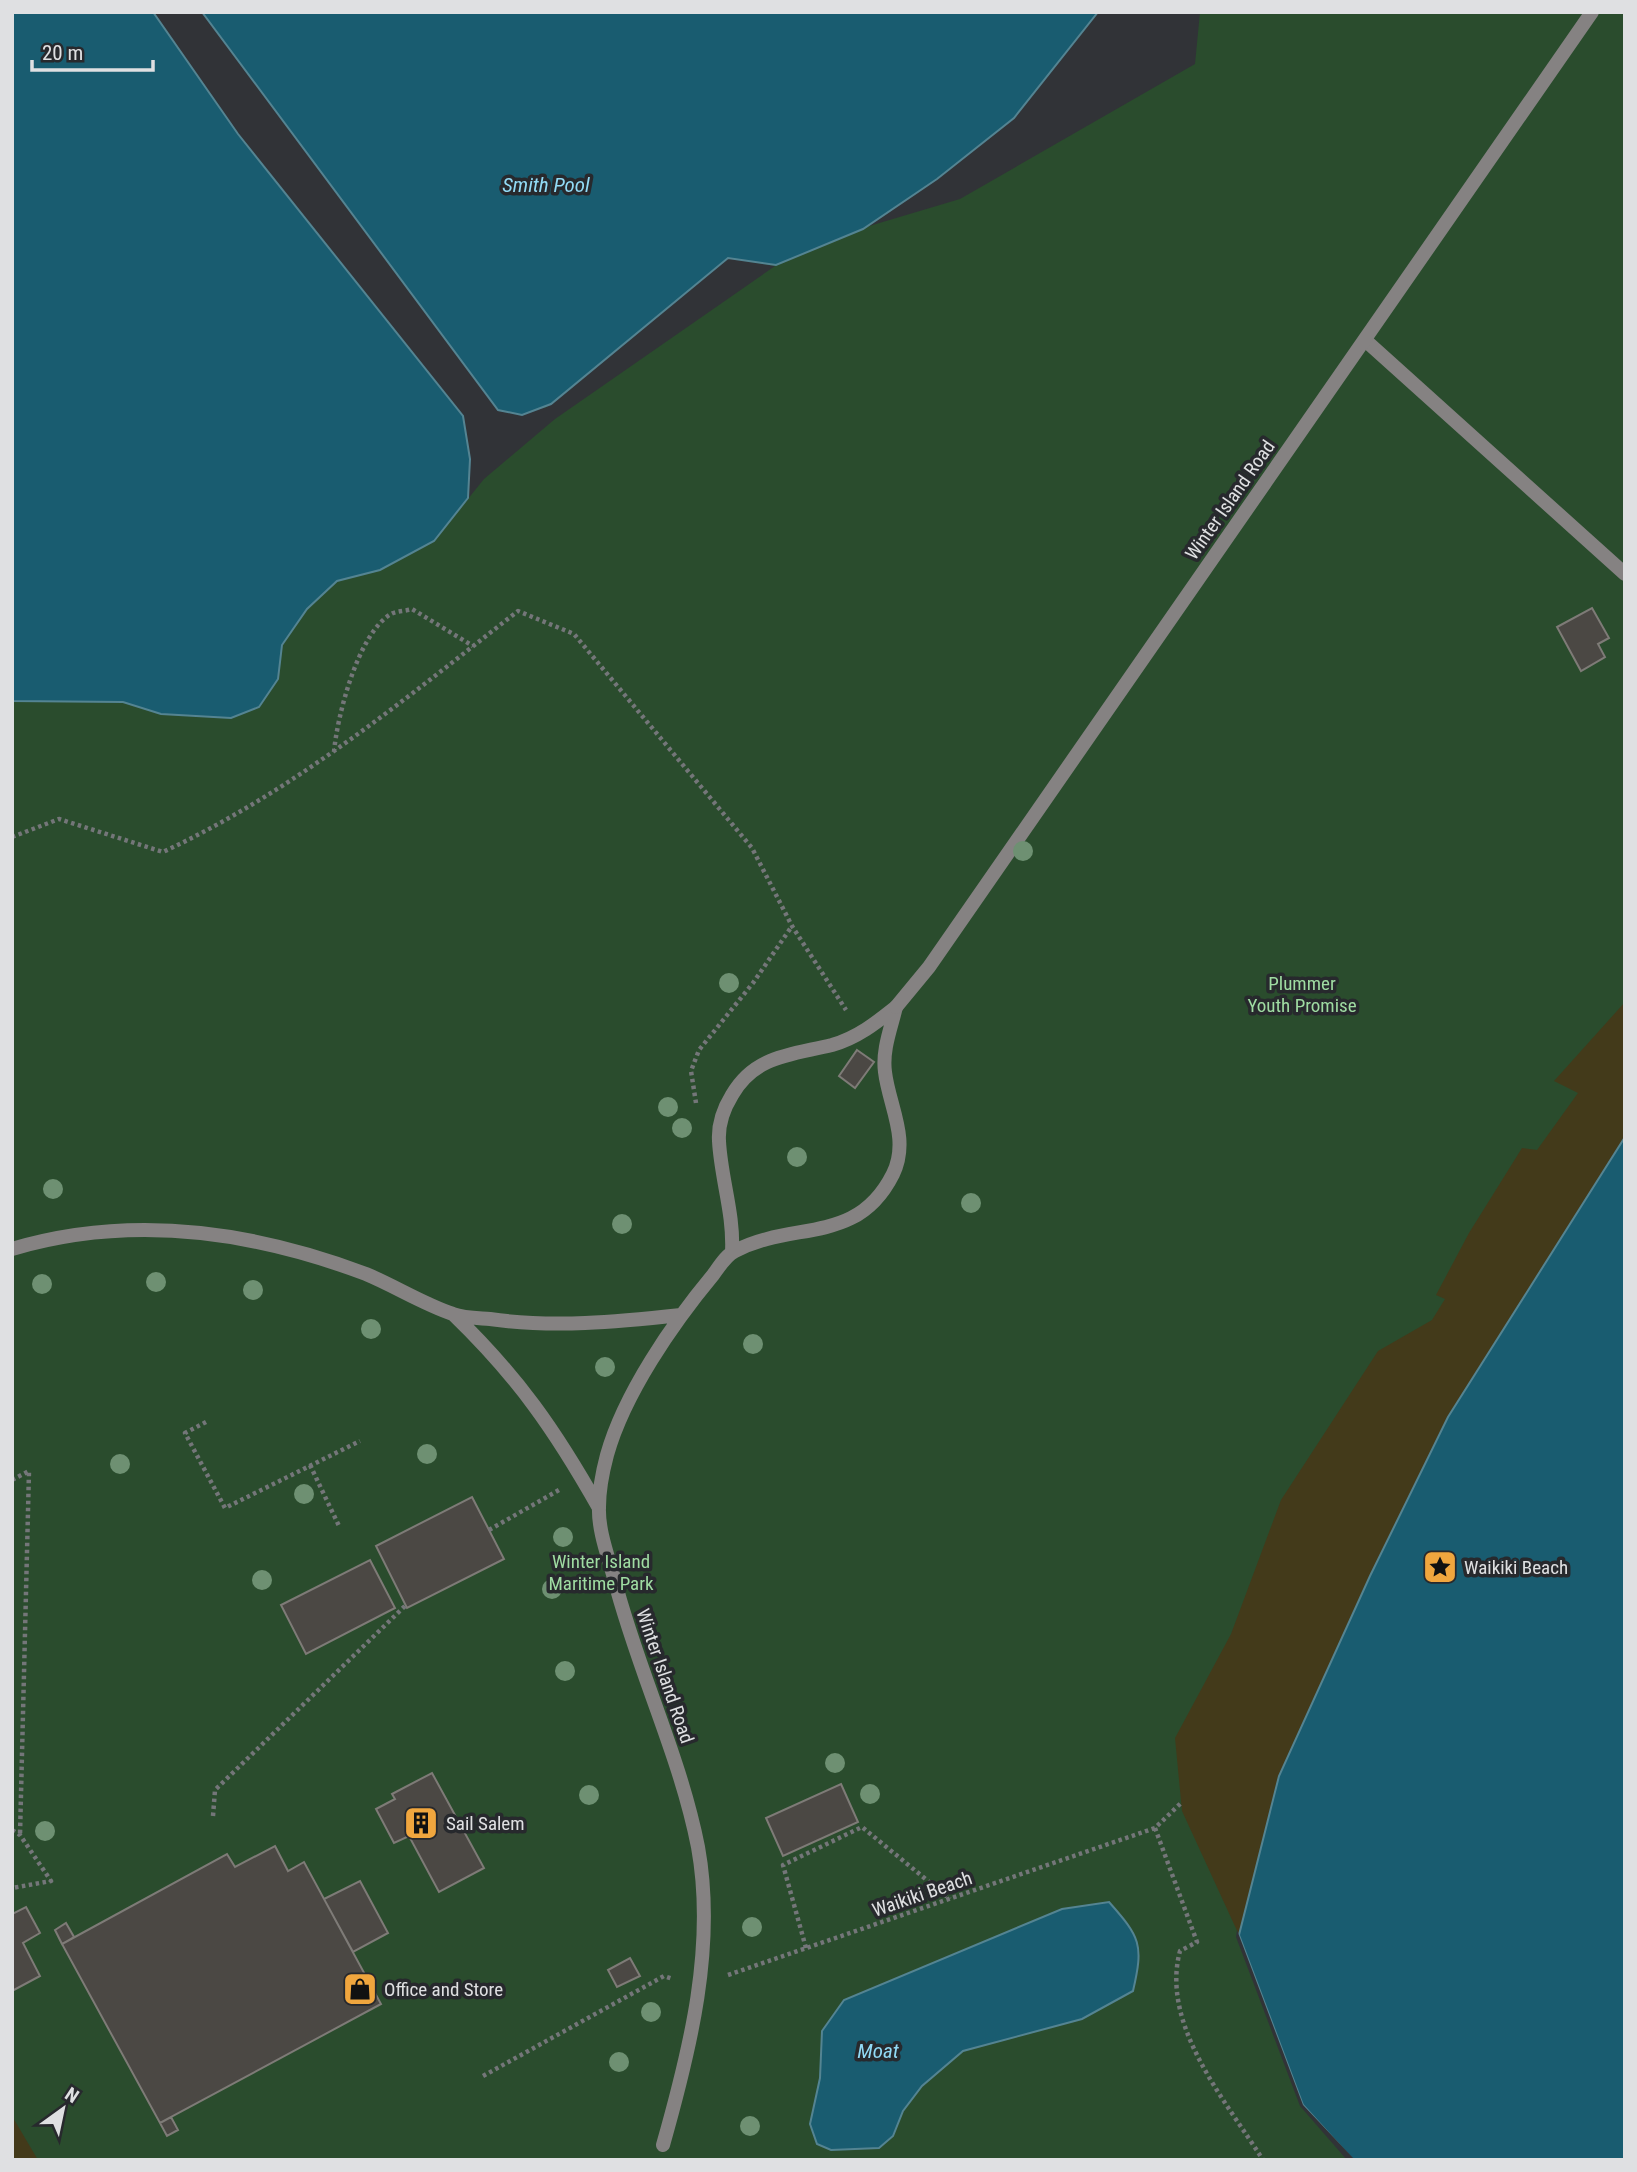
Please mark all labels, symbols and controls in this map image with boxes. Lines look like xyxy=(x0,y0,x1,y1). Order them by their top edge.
scale bar xyxy=(32,28,152,72)
text: 20 m xyxy=(42,41,83,65)
water label: Smith Pool xyxy=(502,173,590,197)
street label: Winter Island Road xyxy=(1180,436,1280,564)
park label: Plummer Youth Promise xyxy=(1247,972,1357,1017)
place icon: Waikiki Beach xyxy=(1421,1548,1459,1586)
park label: Winter Island Maritime Park xyxy=(548,1550,654,1595)
place label: Waikiki Beach xyxy=(1464,1556,1568,1579)
street label: Winter Island Road xyxy=(631,1606,699,1746)
building icon: Sail Salem xyxy=(402,1804,440,1842)
place label: Sail Salem xyxy=(446,1812,525,1835)
street label: Waikiki Beach xyxy=(869,1866,975,1922)
shop icon: Office and Store xyxy=(341,1970,379,2008)
place label: Office and Store xyxy=(384,1978,503,2001)
water label: Moat xyxy=(857,2039,900,2063)
north arrow xyxy=(28,2074,98,2144)
text: N xyxy=(61,2082,83,2108)

